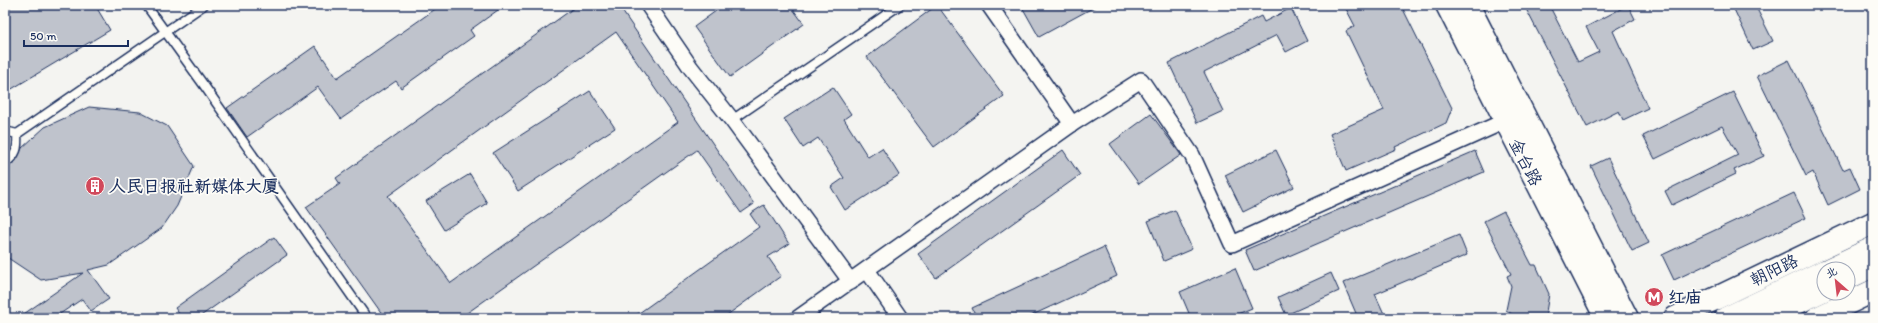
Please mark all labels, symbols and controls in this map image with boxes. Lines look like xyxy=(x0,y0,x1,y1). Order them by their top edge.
scale bar xyxy=(24,22,128,48)
text: 50 m xyxy=(30,29,56,43)
street label: 金台路 xyxy=(1506,135,1546,189)
building icon: 人民日报社新媒体大厦 xyxy=(84,175,106,197)
place label: 人民日报社新媒体大厦 xyxy=(109,176,279,196)
street label: 朝阳路 xyxy=(1747,250,1801,290)
north arrow xyxy=(1816,261,1856,301)
text: 北 xyxy=(1824,264,1839,281)
metro station icon: 红庙 xyxy=(1643,286,1665,308)
place label: 红庙 xyxy=(1668,287,1702,307)

